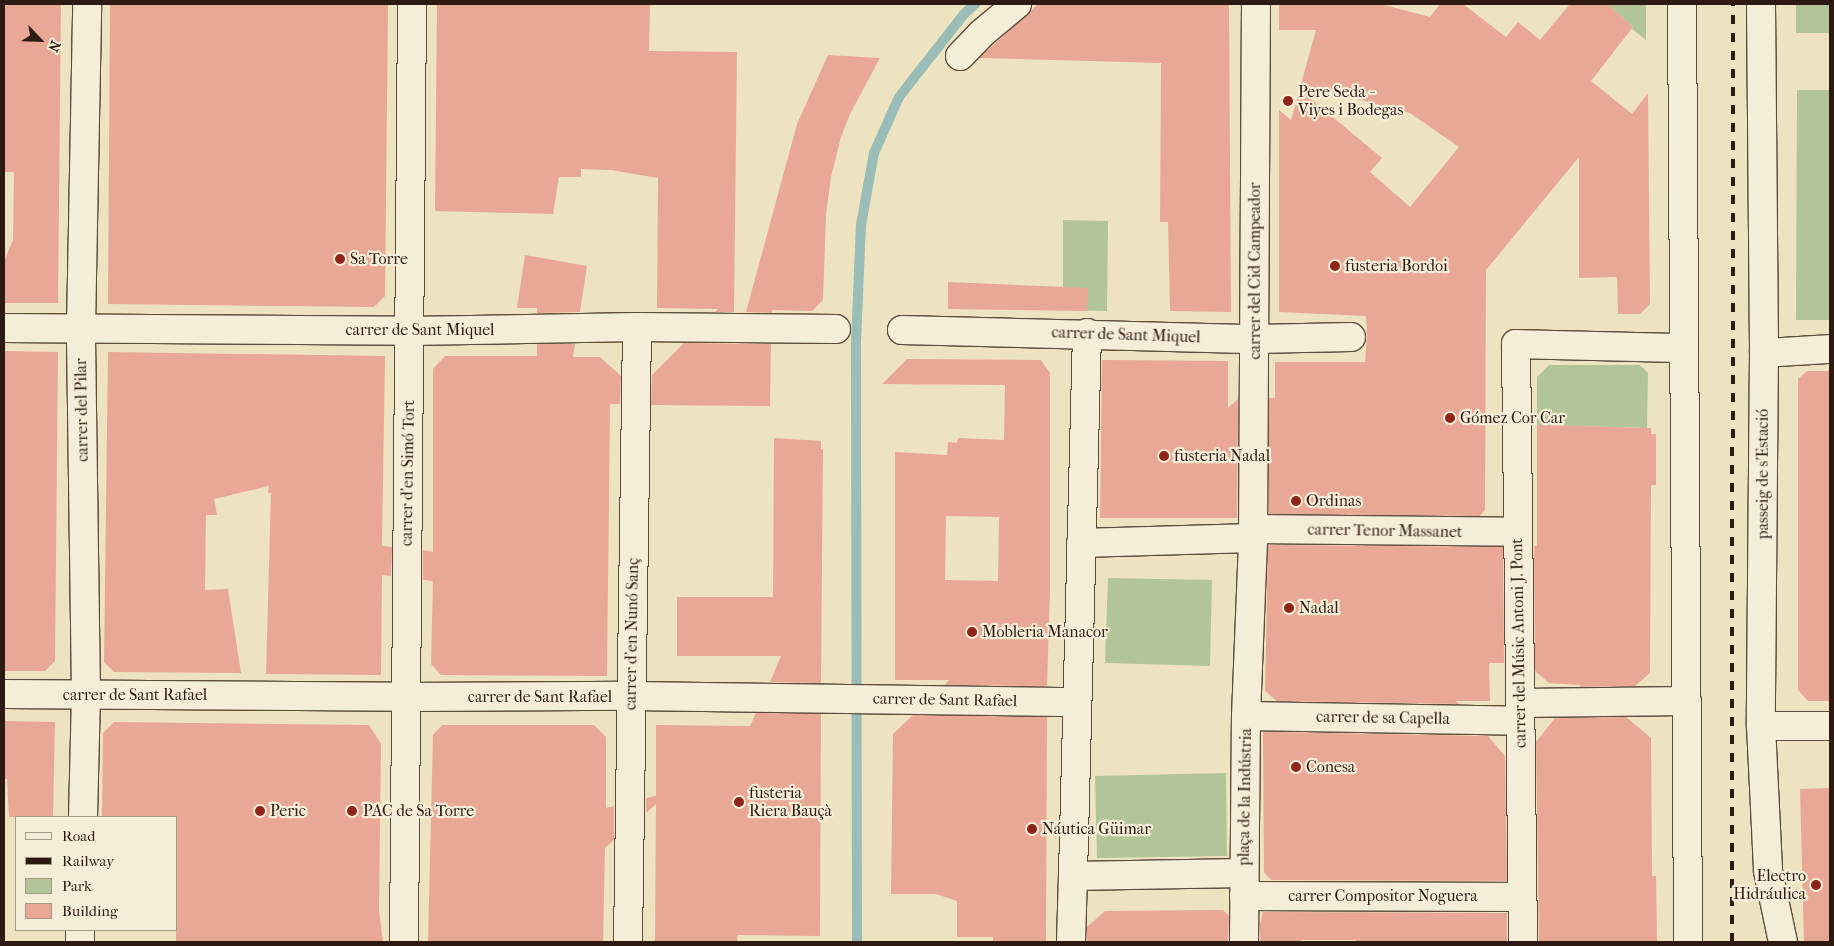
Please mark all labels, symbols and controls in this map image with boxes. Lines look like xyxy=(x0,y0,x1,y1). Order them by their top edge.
north arrow xyxy=(15,15,65,65)
text: N xyxy=(44,38,64,55)
place label: Pere Seda - Viyes i Bodegas xyxy=(1298,82,1403,120)
marker: Pere Seda - Viyes i Bodegas xyxy=(1282,95,1294,107)
street label: carrer del Cid Campeador xyxy=(1245,183,1265,359)
place label: Sa Torre xyxy=(350,249,408,269)
marker: Sa Torre xyxy=(334,253,346,265)
place label: fusteria Bordoi xyxy=(1345,256,1448,276)
marker: fusteria Bordoi xyxy=(1329,260,1341,272)
street label: carrer de Sant Miquel xyxy=(346,320,494,340)
street label: carrer de Sant Miquel xyxy=(1051,323,1201,347)
street label: carrer del Pilar xyxy=(71,358,93,462)
street label: carrer d'en Simó Tort xyxy=(397,400,419,546)
place label: Gómez Cor Car xyxy=(1460,408,1565,428)
street label: passeig de s'Estació xyxy=(1753,409,1773,539)
marker: Gómez Cor Car xyxy=(1444,412,1456,424)
place label: fusteria Nadal xyxy=(1174,446,1270,466)
marker: fusteria Nadal xyxy=(1158,450,1170,462)
place label: Ordinas xyxy=(1306,491,1361,511)
marker: Ordinas xyxy=(1290,495,1302,507)
street label: carrer Tenor Massanet xyxy=(1307,520,1463,542)
street label: carrer del Músic Antoni J. Pont xyxy=(1508,538,1530,748)
street label: carrer d'en Nunó Sanç xyxy=(621,558,643,710)
place label: Nadal xyxy=(1299,598,1339,618)
marker: Nadal xyxy=(1283,602,1295,614)
place label: Mobleria Manacor xyxy=(982,622,1108,642)
marker: Mobleria Manacor xyxy=(966,626,978,638)
street label: carrer de Sant Rafael xyxy=(63,685,207,705)
street label: carrer de Sant Rafael xyxy=(468,687,612,707)
street label: carrer de Sant Rafael xyxy=(873,689,1017,711)
street label: carrer de sa Capella xyxy=(1316,707,1450,729)
street label: plaça de la Indústria xyxy=(1234,728,1256,866)
place label: Conesa xyxy=(1306,757,1355,777)
marker: Conesa xyxy=(1290,761,1302,773)
place label: fusteria Riera Bauçà xyxy=(749,783,832,821)
marker: fusteria Riera Bauçà xyxy=(733,796,745,808)
place label: Peric xyxy=(270,801,306,821)
place label: PAC de Sa Torre xyxy=(363,801,474,821)
marker: PAC de Sa Torre xyxy=(345,804,359,818)
marker: Peric xyxy=(254,805,266,817)
legend xyxy=(15,816,178,931)
place label: Náutica Güimar xyxy=(1042,819,1151,839)
marker: Náutica Güimar xyxy=(1026,823,1038,835)
text: Road xyxy=(62,827,95,845)
text: Railway xyxy=(62,852,114,870)
place label: Electro Hidráulica xyxy=(1733,866,1806,904)
text: Park xyxy=(62,877,92,895)
marker: Electro Hidráulica xyxy=(1810,879,1822,891)
street label: carrer Compositor Noguera xyxy=(1288,886,1478,906)
text: Building xyxy=(62,902,118,920)

